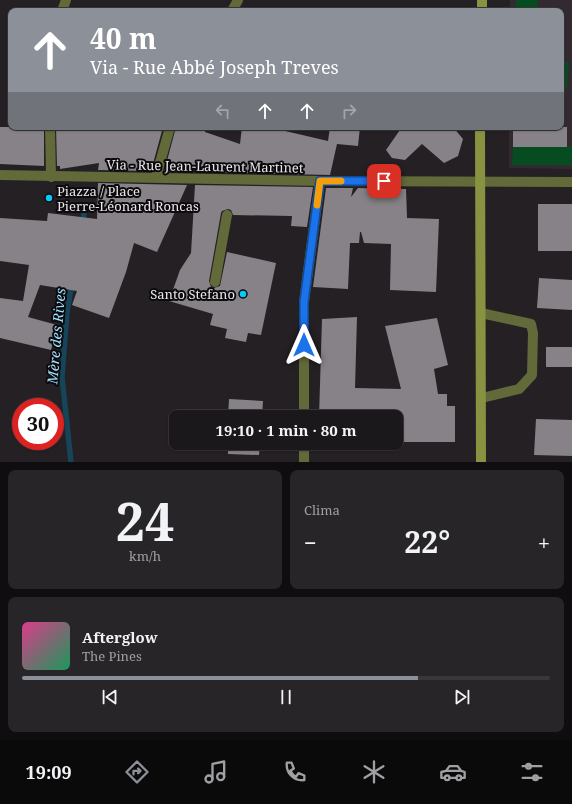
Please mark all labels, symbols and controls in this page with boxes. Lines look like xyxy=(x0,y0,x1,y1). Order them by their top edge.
text: 40 m xyxy=(90,19,157,57)
icon: ahead xyxy=(24,24,76,76)
text: Via - Rue Abbé Joseph Treves xyxy=(90,55,339,79)
icon: left xyxy=(212,100,234,122)
icon: ahead xyxy=(254,100,276,122)
icon: ahead xyxy=(296,100,318,122)
icon: right xyxy=(338,100,360,122)
street label: Via - Rue Jean-Laurent Martinet xyxy=(106,155,304,177)
pin xyxy=(367,164,401,198)
icon: arrive xyxy=(373,170,395,192)
place label: Piazza / Place Pierre-Léonard Roncas xyxy=(57,182,199,215)
marker: Piazza / Place Pierre-Léonard Roncas xyxy=(44,193,54,203)
place label: Santo Stefano xyxy=(150,285,235,303)
water label: Mère des Rives xyxy=(42,287,70,386)
marker: Santo Stefano xyxy=(238,289,248,299)
position arrow xyxy=(283,324,325,366)
speed limit sign: 30 xyxy=(12,398,64,450)
text: 19:10 · 1 min · 80 m xyxy=(216,420,356,440)
text: 24 xyxy=(116,485,174,556)
text: Clima xyxy=(304,501,340,519)
text: 22° xyxy=(404,521,450,562)
text: − xyxy=(304,527,317,557)
text: + xyxy=(538,527,550,557)
text: km/h xyxy=(129,547,161,565)
text: Afterglow xyxy=(82,627,158,647)
text: The Pines xyxy=(82,647,142,665)
icon: previous xyxy=(99,686,121,708)
icon: pause xyxy=(275,686,297,708)
icon: next xyxy=(451,686,473,708)
icon: directions xyxy=(123,758,151,786)
icon: music xyxy=(202,758,230,786)
icon: phone xyxy=(281,758,309,786)
icon: climate xyxy=(360,758,388,786)
icon: car xyxy=(439,758,467,786)
icon: filters xyxy=(518,758,546,786)
text: 19:09 xyxy=(26,760,72,784)

